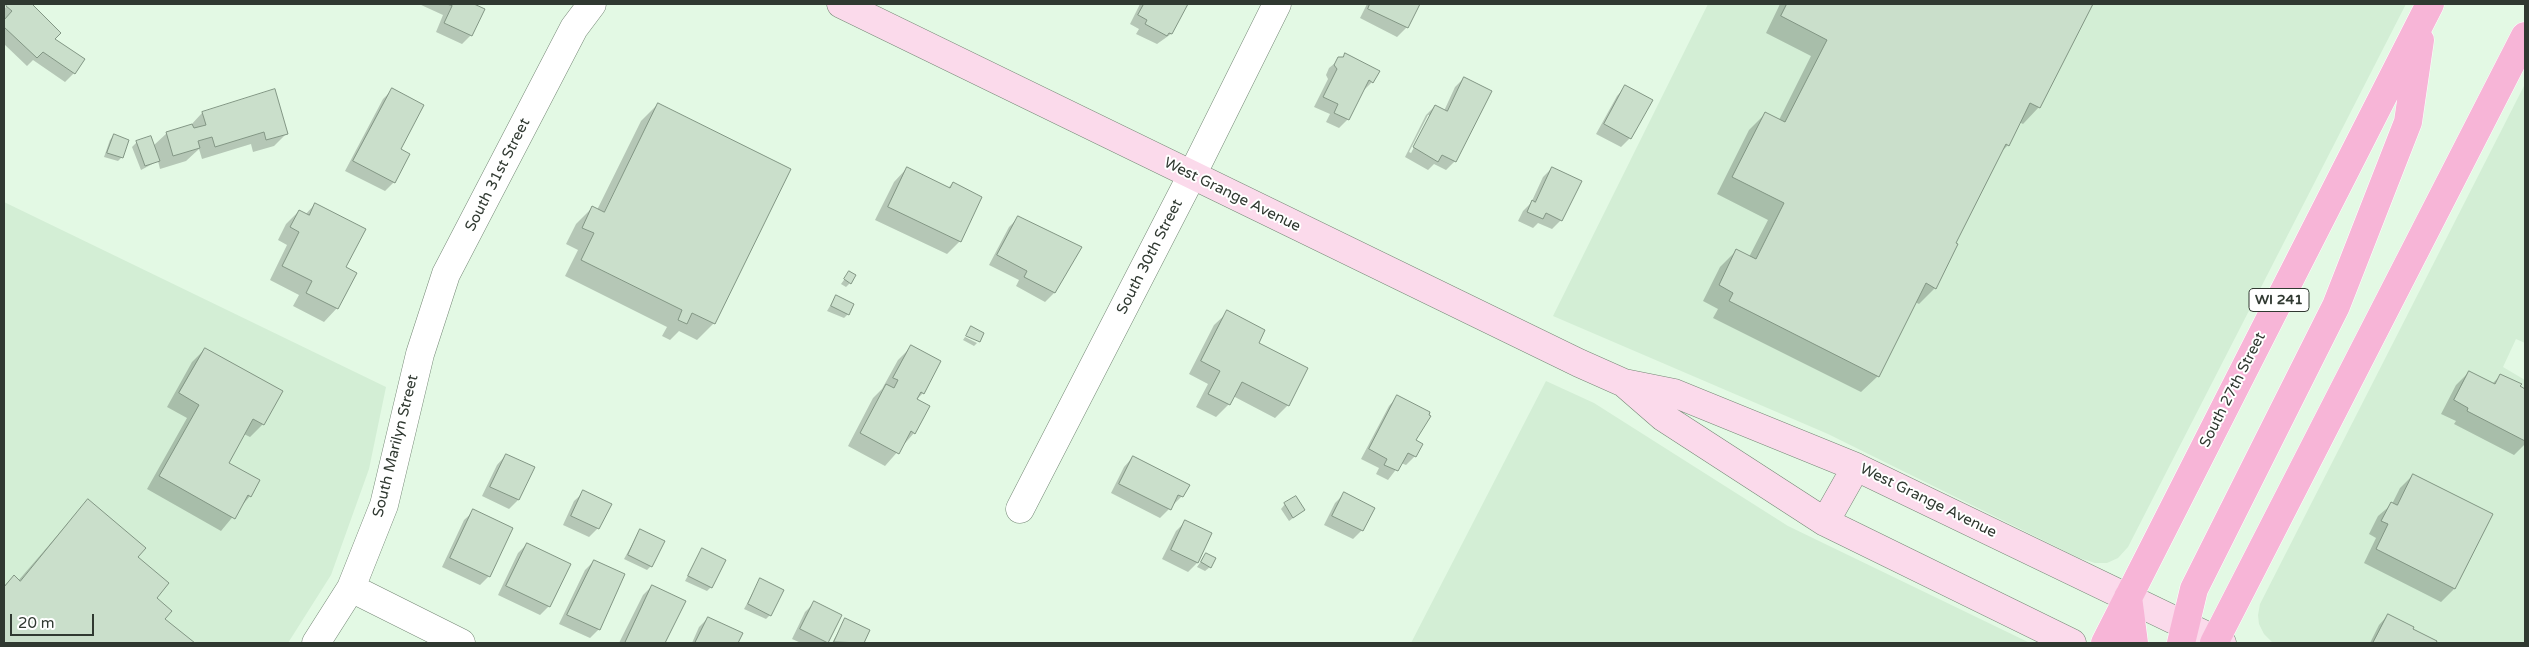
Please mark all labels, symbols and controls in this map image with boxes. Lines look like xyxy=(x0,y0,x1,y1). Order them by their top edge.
street label: South 31st Street xyxy=(462,115,534,235)
street label: West Grange Avenue xyxy=(1161,154,1303,236)
street label: South 30th Street xyxy=(1113,196,1187,318)
road number: WI 241 xyxy=(2249,288,2309,312)
street label: South 27th Street xyxy=(2196,329,2270,451)
street label: South Marilyn Street xyxy=(370,373,422,519)
street label: West Grange Avenue xyxy=(1857,460,1999,542)
scale bar xyxy=(12,604,96,636)
text: 20 m xyxy=(18,614,55,632)

